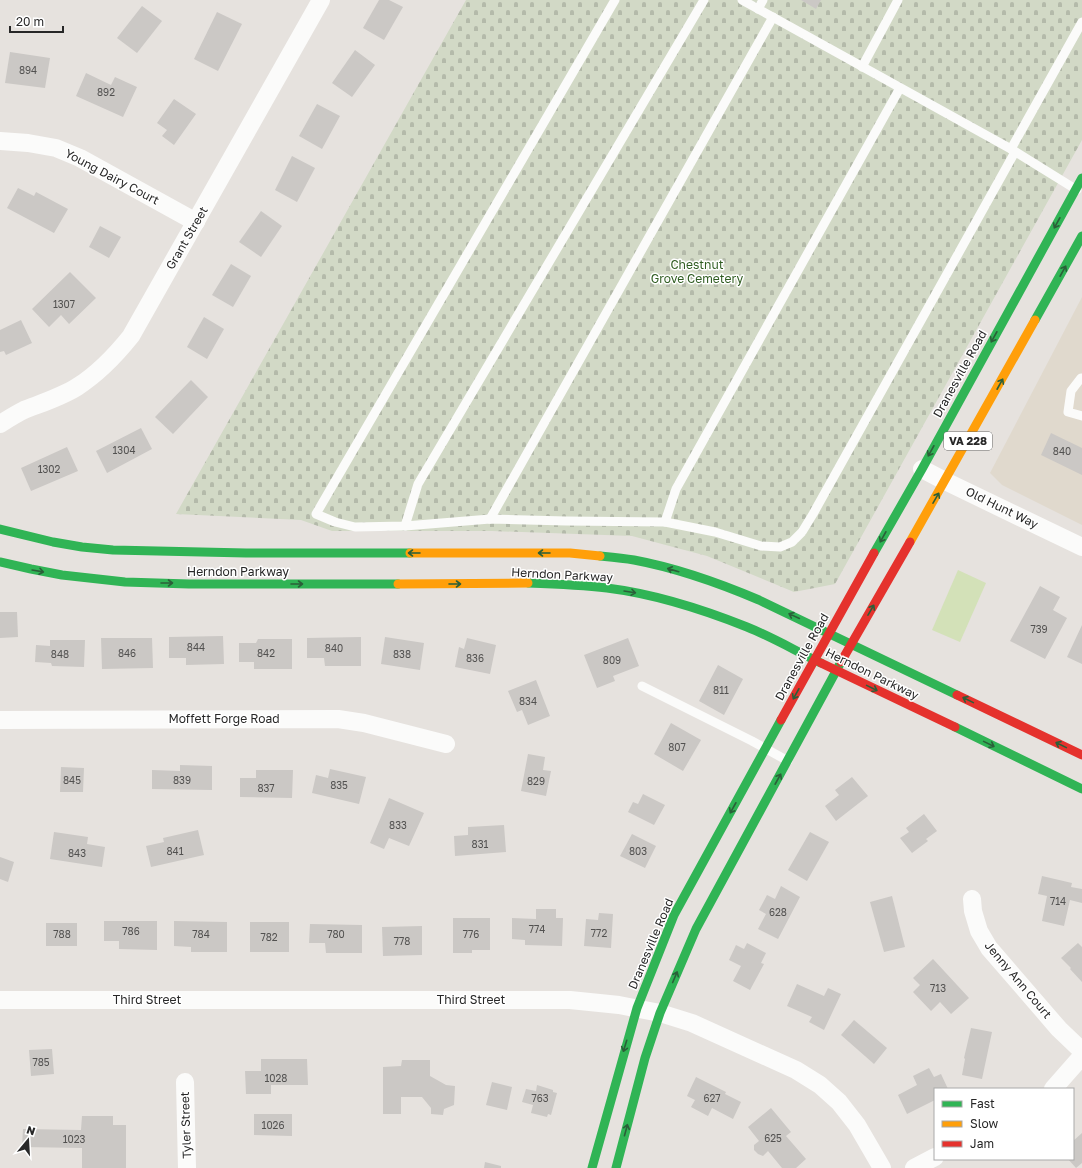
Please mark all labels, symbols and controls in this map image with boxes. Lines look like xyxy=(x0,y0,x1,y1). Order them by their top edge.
scale bar xyxy=(10,8,63,34)
text: 20 m xyxy=(16,14,44,29)
house number: 894 xyxy=(19,64,37,76)
house number: 892 xyxy=(97,86,115,98)
street label: Young Dairy Court xyxy=(63,145,162,208)
street label: Grant Street xyxy=(162,203,211,272)
one-way arrow xyxy=(1053,217,1060,229)
park label: Chestnut Grove Cemetery xyxy=(651,257,744,286)
one-way arrow xyxy=(1059,265,1067,277)
house number: 1307 xyxy=(53,298,75,310)
street label: Dranesville Road xyxy=(929,328,990,420)
one-way arrow xyxy=(989,331,997,343)
one-way arrow xyxy=(996,378,1004,390)
road number: VA 228 xyxy=(944,432,992,450)
house number: 1304 xyxy=(113,444,136,456)
one-way arrow xyxy=(927,445,935,457)
house number: 840 xyxy=(1053,445,1071,457)
house number: 1302 xyxy=(38,463,61,475)
street label: Old Hunt Way xyxy=(964,484,1041,532)
one-way arrow xyxy=(933,492,941,504)
one-way arrow xyxy=(878,531,886,543)
one-way arrow xyxy=(408,549,421,557)
one-way arrow xyxy=(538,549,551,557)
street label: Herndon Parkway xyxy=(187,564,289,579)
street label: Herndon Parkway xyxy=(511,564,614,585)
one-way arrow xyxy=(667,566,680,573)
one-way arrow xyxy=(31,567,44,575)
one-way arrow xyxy=(160,579,173,587)
one-way arrow xyxy=(290,580,303,588)
one-way arrow xyxy=(448,580,461,588)
one-way arrow xyxy=(623,588,636,596)
one-way arrow xyxy=(867,604,875,616)
street label: Dranesville Road xyxy=(771,611,832,703)
one-way arrow xyxy=(788,612,800,619)
house number: 739 xyxy=(1030,623,1048,635)
house number: 844 xyxy=(187,641,205,653)
house number: 840 xyxy=(325,642,343,654)
street label: Herndon Parkway xyxy=(823,644,922,703)
house number: 846 xyxy=(118,647,136,659)
house number: 842 xyxy=(257,647,275,659)
house number: 848 xyxy=(51,648,69,660)
house number: 838 xyxy=(393,648,411,660)
house number: 836 xyxy=(466,652,484,664)
house number: 809 xyxy=(603,654,621,666)
house number: 811 xyxy=(713,684,729,696)
one-way arrow xyxy=(865,685,877,692)
one-way arrow xyxy=(791,688,799,700)
house number: 834 xyxy=(519,695,537,707)
one-way arrow xyxy=(962,696,974,703)
street label: Moffett Forge Road xyxy=(168,711,280,726)
house number: 807 xyxy=(668,741,686,753)
one-way arrow xyxy=(982,741,994,748)
one-way arrow xyxy=(1056,741,1068,748)
one-way arrow xyxy=(774,773,782,785)
house number: 845 xyxy=(63,774,81,786)
house number: 839 xyxy=(173,774,191,786)
house number: 829 xyxy=(527,775,545,787)
house number: 835 xyxy=(330,779,348,791)
house number: 837 xyxy=(257,782,275,794)
one-way arrow xyxy=(728,802,736,814)
house number: 833 xyxy=(389,819,407,831)
house number: 831 xyxy=(472,838,489,850)
house number: 841 xyxy=(166,845,184,857)
house number: 803 xyxy=(629,845,647,857)
house number: 843 xyxy=(68,847,86,859)
house number: 714 xyxy=(1050,895,1066,907)
street label: Dranesville Road xyxy=(625,896,676,992)
house number: 628 xyxy=(769,906,787,918)
house number: 774 xyxy=(529,923,545,935)
house number: 786 xyxy=(122,925,140,937)
house number: 772 xyxy=(591,927,607,939)
house number: 788 xyxy=(53,928,71,940)
house number: 784 xyxy=(192,928,210,940)
house number: 780 xyxy=(327,928,345,940)
house number: 776 xyxy=(463,928,479,940)
house number: 782 xyxy=(260,931,278,943)
house number: 778 xyxy=(394,935,410,947)
street label: Jenny Ann Court xyxy=(982,938,1055,1021)
one-way arrow xyxy=(672,972,679,984)
house number: 713 xyxy=(930,982,946,994)
street label: Third Street xyxy=(113,992,181,1007)
street label: Third Street xyxy=(437,992,505,1007)
one-way arrow xyxy=(621,1039,628,1052)
house number: 785 xyxy=(32,1056,50,1068)
house number: 1028 xyxy=(265,1072,287,1084)
legend xyxy=(934,1088,1074,1160)
street label: Tyler Street xyxy=(177,1091,194,1159)
house number: 763 xyxy=(531,1092,549,1104)
house number: 627 xyxy=(703,1092,721,1104)
text: Fast xyxy=(970,1096,995,1111)
text: Slow xyxy=(970,1116,998,1131)
house number: 1026 xyxy=(262,1119,284,1131)
north arrow xyxy=(8,1120,48,1160)
text: N xyxy=(25,1123,37,1137)
one-way arrow xyxy=(623,1124,630,1137)
house number: 625 xyxy=(764,1132,782,1144)
house number: 1023 xyxy=(63,1133,85,1145)
text: Jam xyxy=(970,1136,994,1151)

